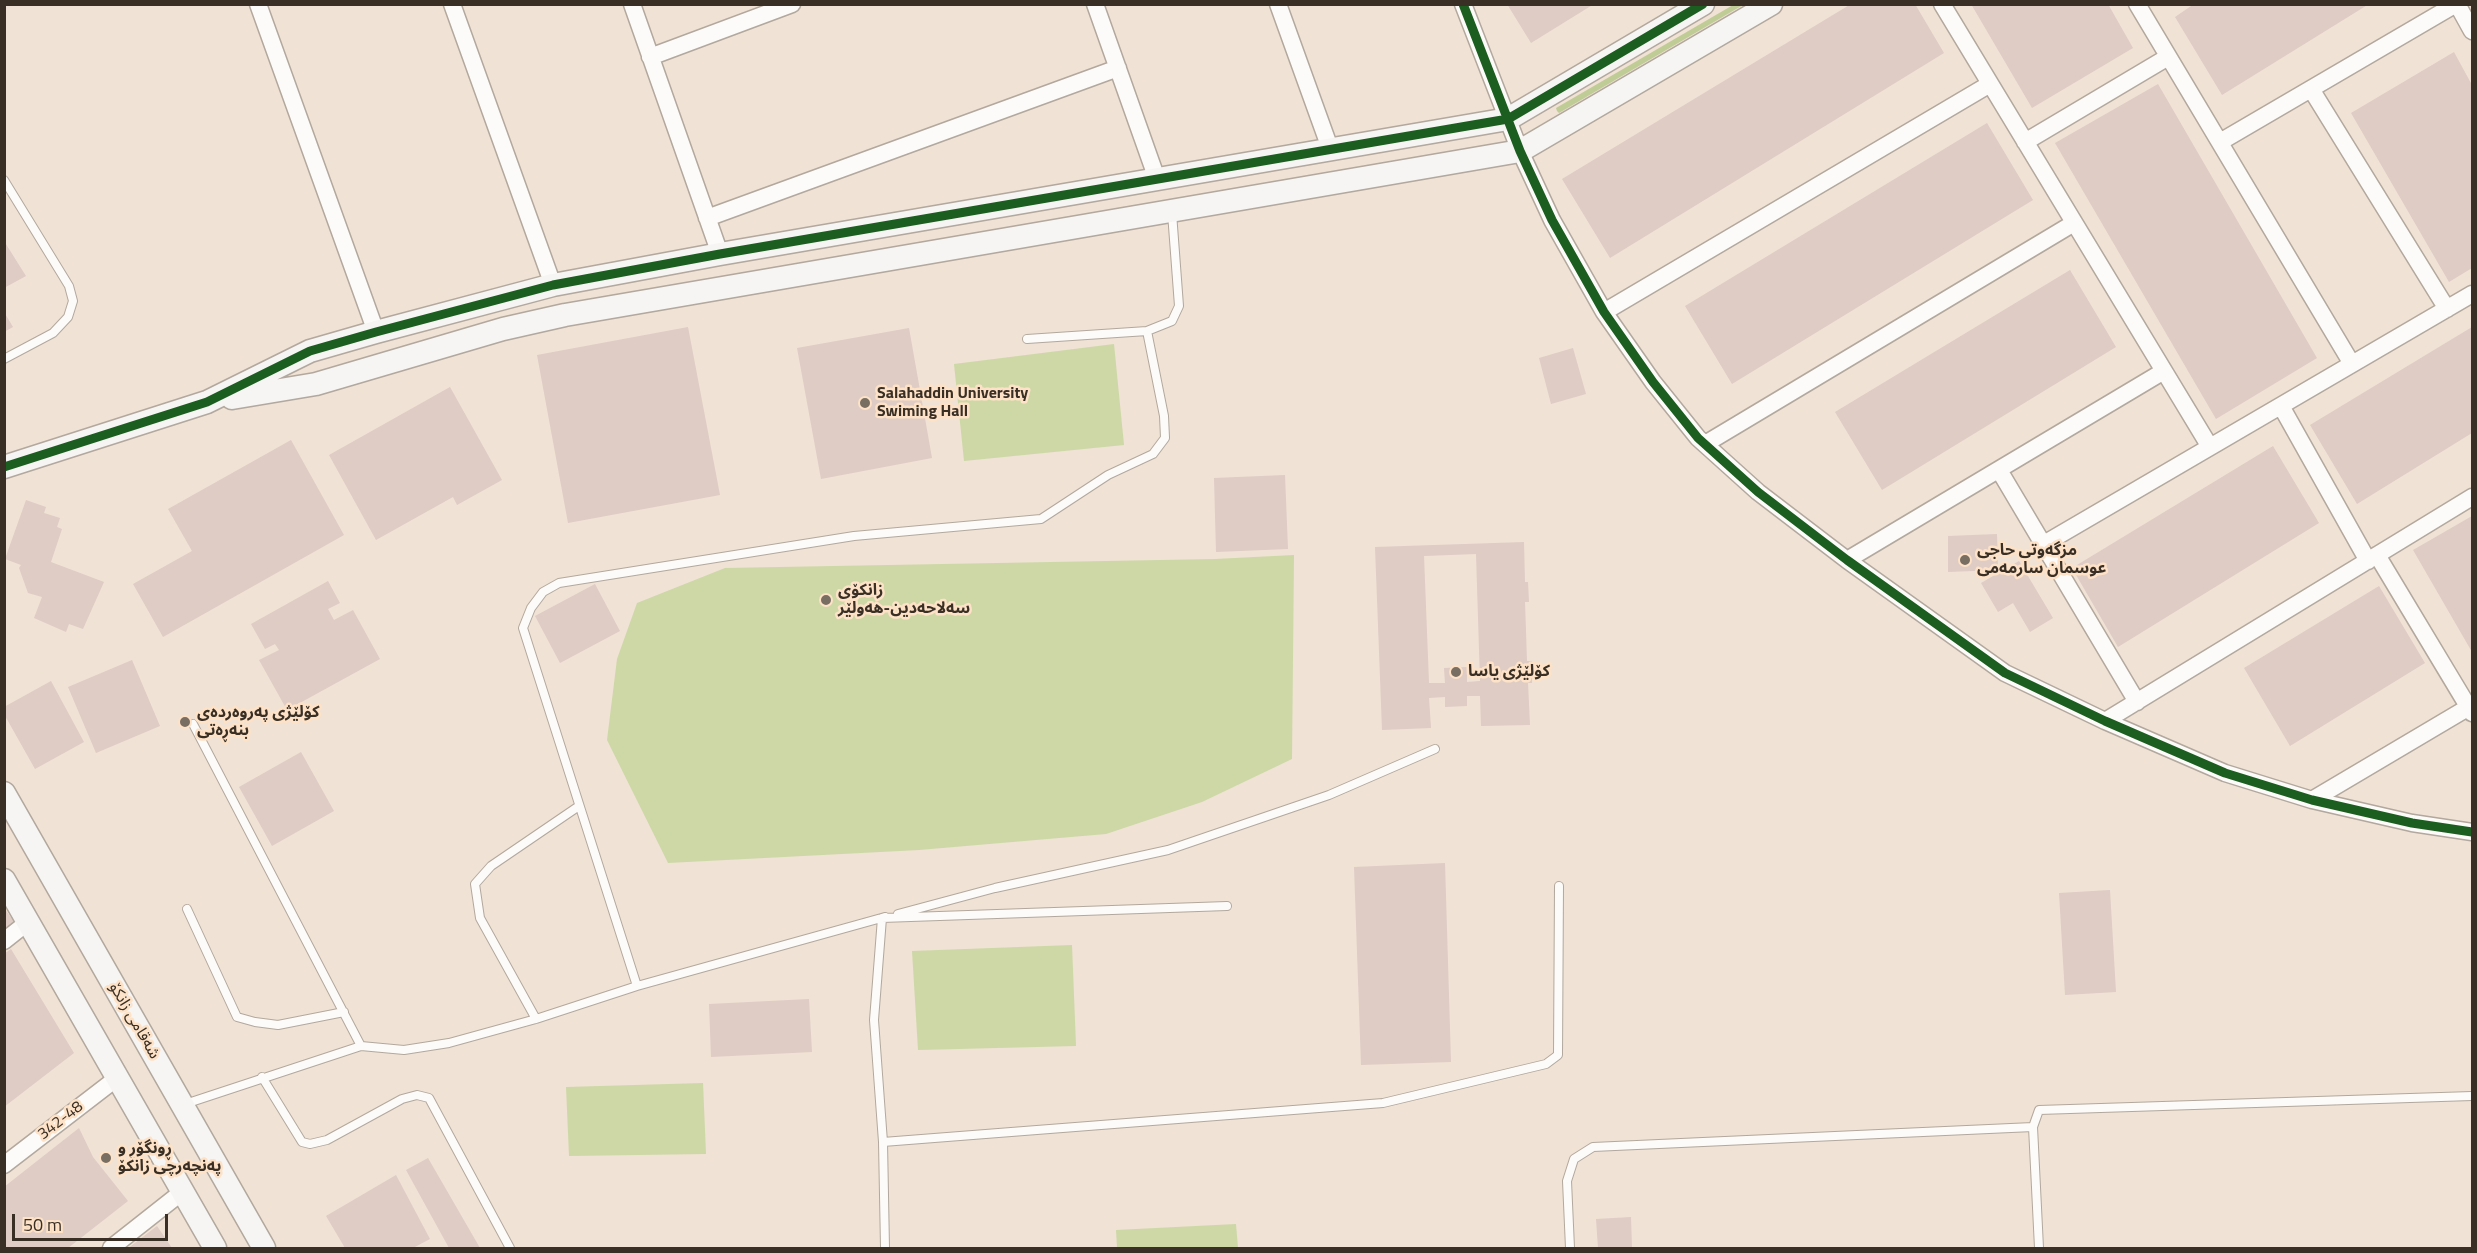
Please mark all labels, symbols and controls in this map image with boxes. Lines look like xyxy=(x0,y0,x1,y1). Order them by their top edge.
place label: Salahaddin University Swiming Hall xyxy=(877,384,1028,422)
marker: Salahaddin University Swiming Hall xyxy=(858,396,872,410)
place label: مزگەوتی حاجی عوسمان سارمەمی xyxy=(1977,541,2106,579)
marker: مزگەوتی حاجی عوسمان سارمەمی xyxy=(1958,553,1972,567)
place label: زانکۆی سەلاحەدین-هەولێر xyxy=(838,581,970,619)
marker: زانکۆی سەلاحەدین-هەولێر xyxy=(819,593,833,607)
place label: کۆلێژی یاسا xyxy=(1468,662,1550,682)
marker: کۆلێژی یاسا xyxy=(1449,665,1463,679)
place label: کۆلێژی پەروەردەی بنەڕەتی xyxy=(197,703,319,741)
marker: کۆلێژی پەروەردەی بنەڕەتی xyxy=(178,715,192,729)
street label: شەقامی زانکۆ xyxy=(104,979,164,1063)
street label: 342-48 xyxy=(35,1097,87,1145)
place label: ڕونگۆڕ و پەنچەرچی زانکۆ xyxy=(118,1139,221,1177)
marker: ڕونگۆڕ و پەنچەرچی زانکۆ xyxy=(99,1151,113,1165)
scale bar xyxy=(15,1202,171,1240)
text: 50 m xyxy=(23,1211,62,1238)

